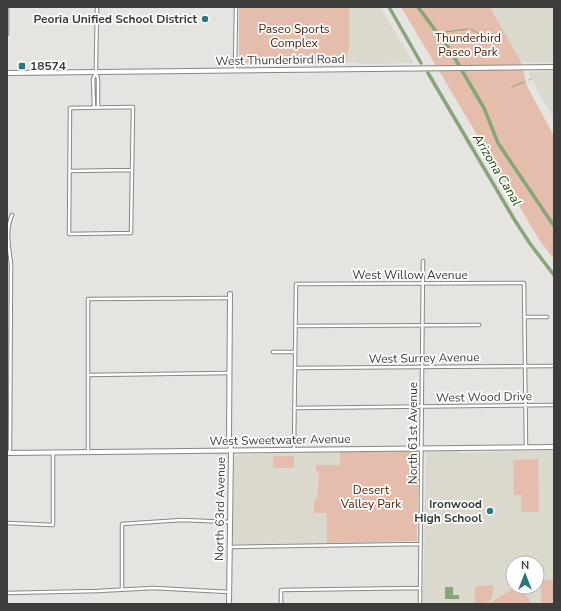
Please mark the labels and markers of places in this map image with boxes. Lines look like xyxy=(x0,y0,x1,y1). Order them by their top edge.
place label: Peoria Unified School District xyxy=(33,11,197,27)
marker: Peoria Unified School District xyxy=(200,14,210,24)
place label: 18574 xyxy=(30,58,66,74)
marker: 18574 xyxy=(17,61,27,71)
place label: Ironwood High School xyxy=(414,496,482,526)
marker: Ironwood High School xyxy=(485,506,495,516)

